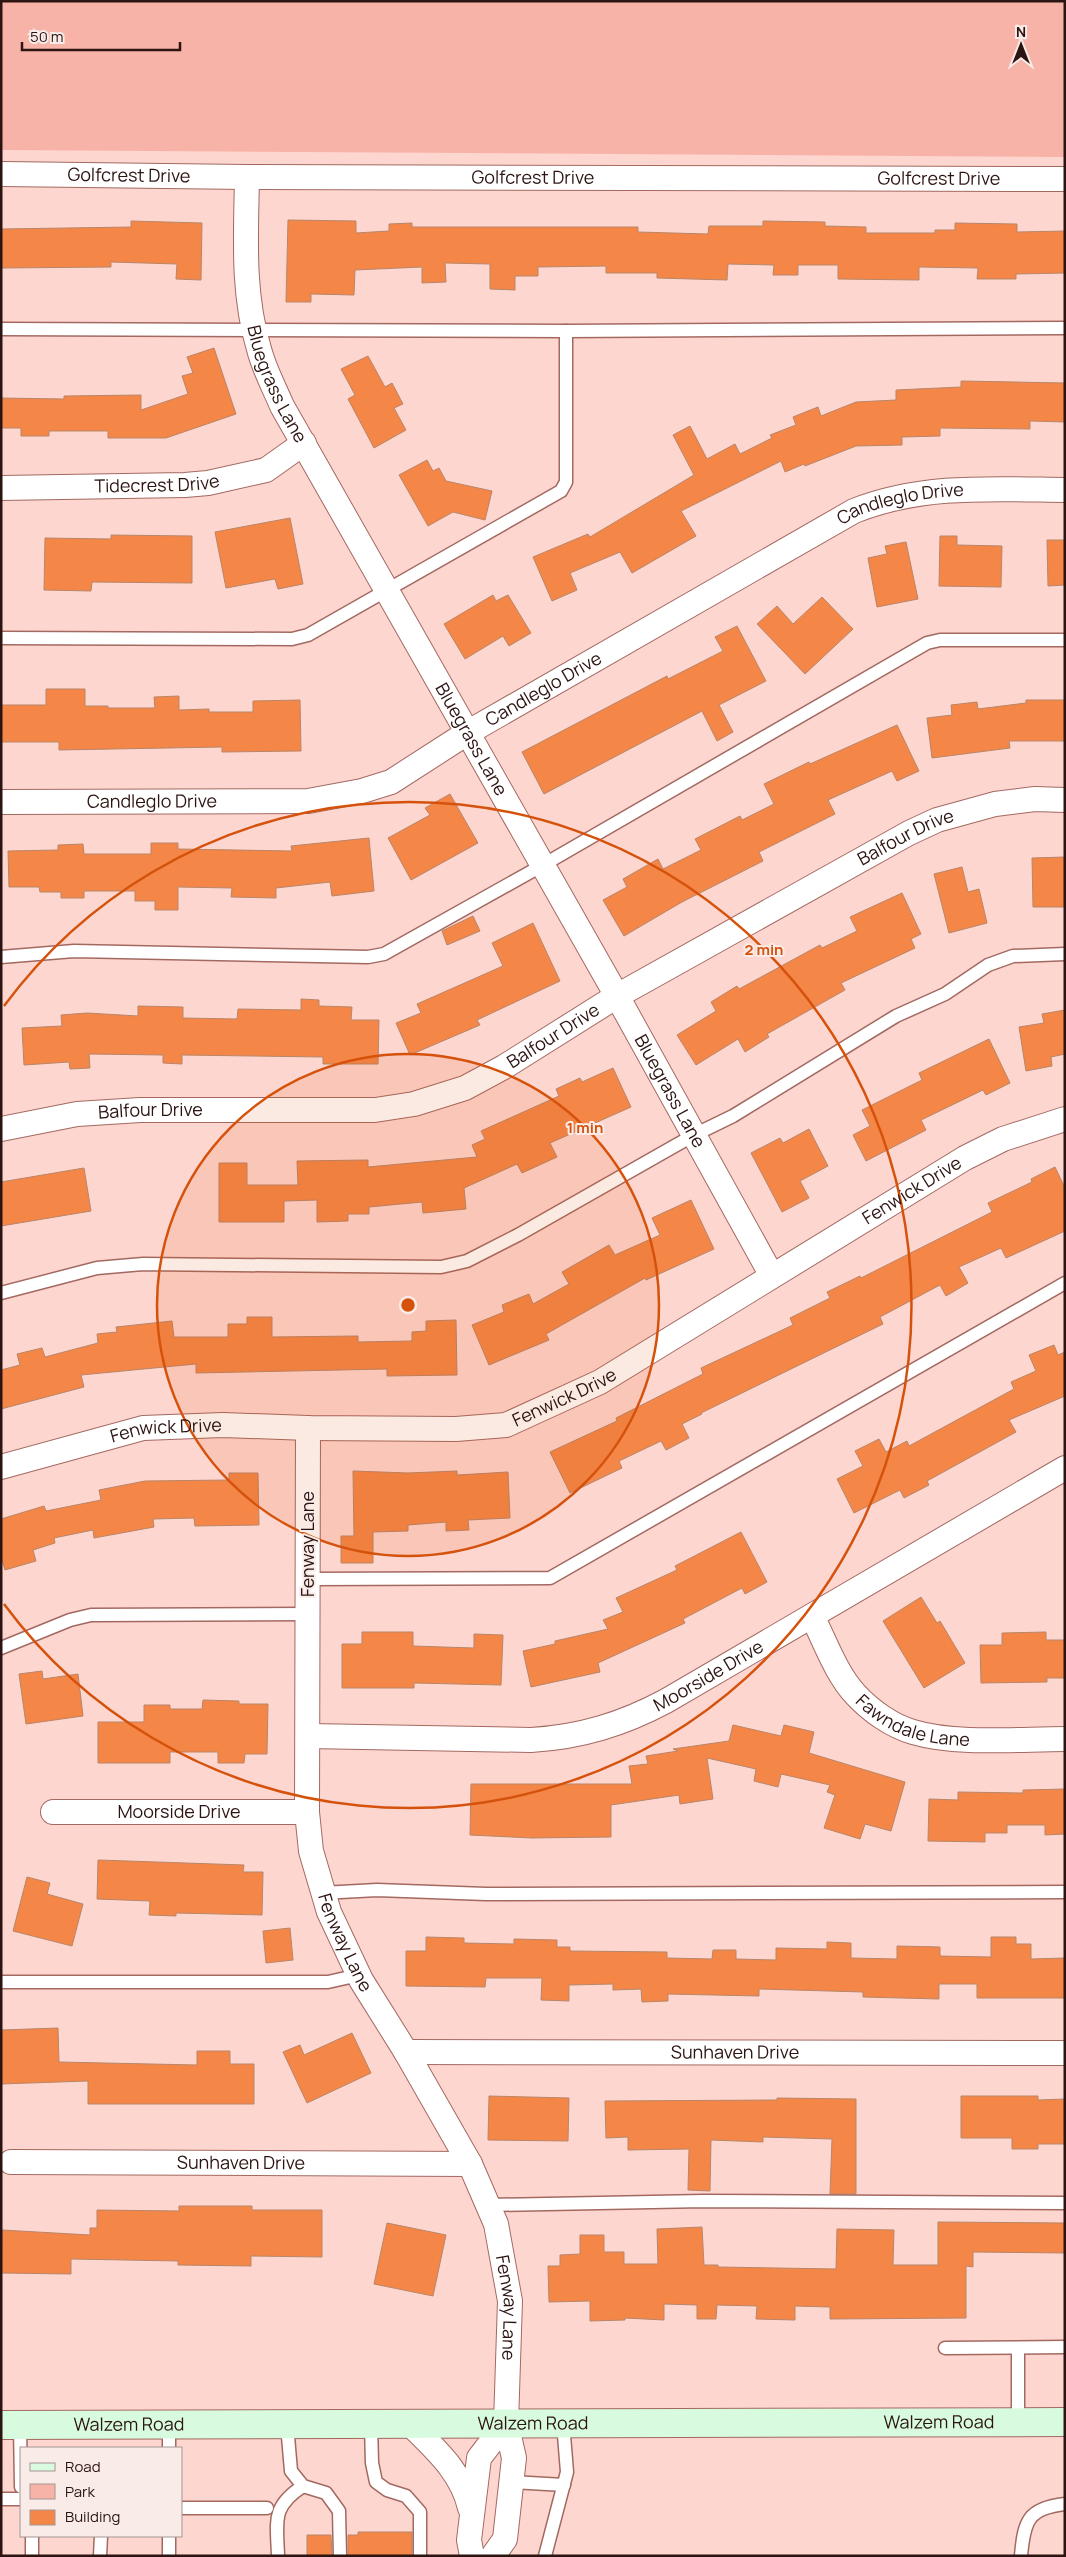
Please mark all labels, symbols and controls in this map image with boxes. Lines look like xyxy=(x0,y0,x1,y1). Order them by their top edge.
scale bar xyxy=(22,20,180,52)
north arrow xyxy=(996,20,1046,70)
text: N xyxy=(1016,22,1026,41)
text: 50 m xyxy=(30,26,64,47)
street label: Golfcrest Drive xyxy=(67,162,191,187)
street label: Golfcrest Drive xyxy=(472,165,594,189)
street label: Golfcrest Drive xyxy=(878,166,1000,190)
street label: Bluegrass Lane xyxy=(242,323,313,447)
street label: Tidecrest Drive xyxy=(94,468,222,497)
street label: Candleglo Drive xyxy=(832,477,964,529)
street label: Candleglo Drive xyxy=(481,645,606,731)
street label: Bluegrass Lane xyxy=(431,678,514,800)
street label: Candleglo Drive xyxy=(87,788,217,813)
street label: Balfour Drive xyxy=(853,803,956,870)
text: 2 min xyxy=(744,939,784,960)
street label: Balfour Drive xyxy=(502,997,604,1073)
street label: Bluegrass Lane xyxy=(630,1030,712,1152)
street label: Balfour Drive xyxy=(97,1097,203,1124)
text: 1 min xyxy=(567,1117,603,1138)
street label: Fenwick Drive xyxy=(857,1150,966,1229)
centre of rings xyxy=(399,1296,417,1314)
street label: Fenwick Drive xyxy=(508,1362,621,1432)
street label: Fenwick Drive xyxy=(107,1412,222,1447)
street label: Fenway Lane xyxy=(295,1491,319,1597)
street label: Moorside Drive xyxy=(649,1634,767,1716)
street label: Fawndale Lane xyxy=(851,1689,971,1751)
street label: Moorside Drive xyxy=(117,1799,241,1823)
street label: Fenway Lane xyxy=(313,1890,378,1996)
street label: Sunhaven Drive xyxy=(671,2039,799,2064)
street label: Sunhaven Drive xyxy=(177,2150,305,2174)
street label: Fenway Lane xyxy=(491,2253,523,2361)
street label: Walzem Road xyxy=(884,2409,994,2434)
street label: Walzem Road xyxy=(478,2410,588,2435)
street label: Walzem Road xyxy=(74,2411,184,2436)
legend xyxy=(20,2447,182,2537)
text: Road xyxy=(65,2456,101,2477)
text: Park xyxy=(65,2481,95,2502)
text: Building xyxy=(65,2506,120,2527)

